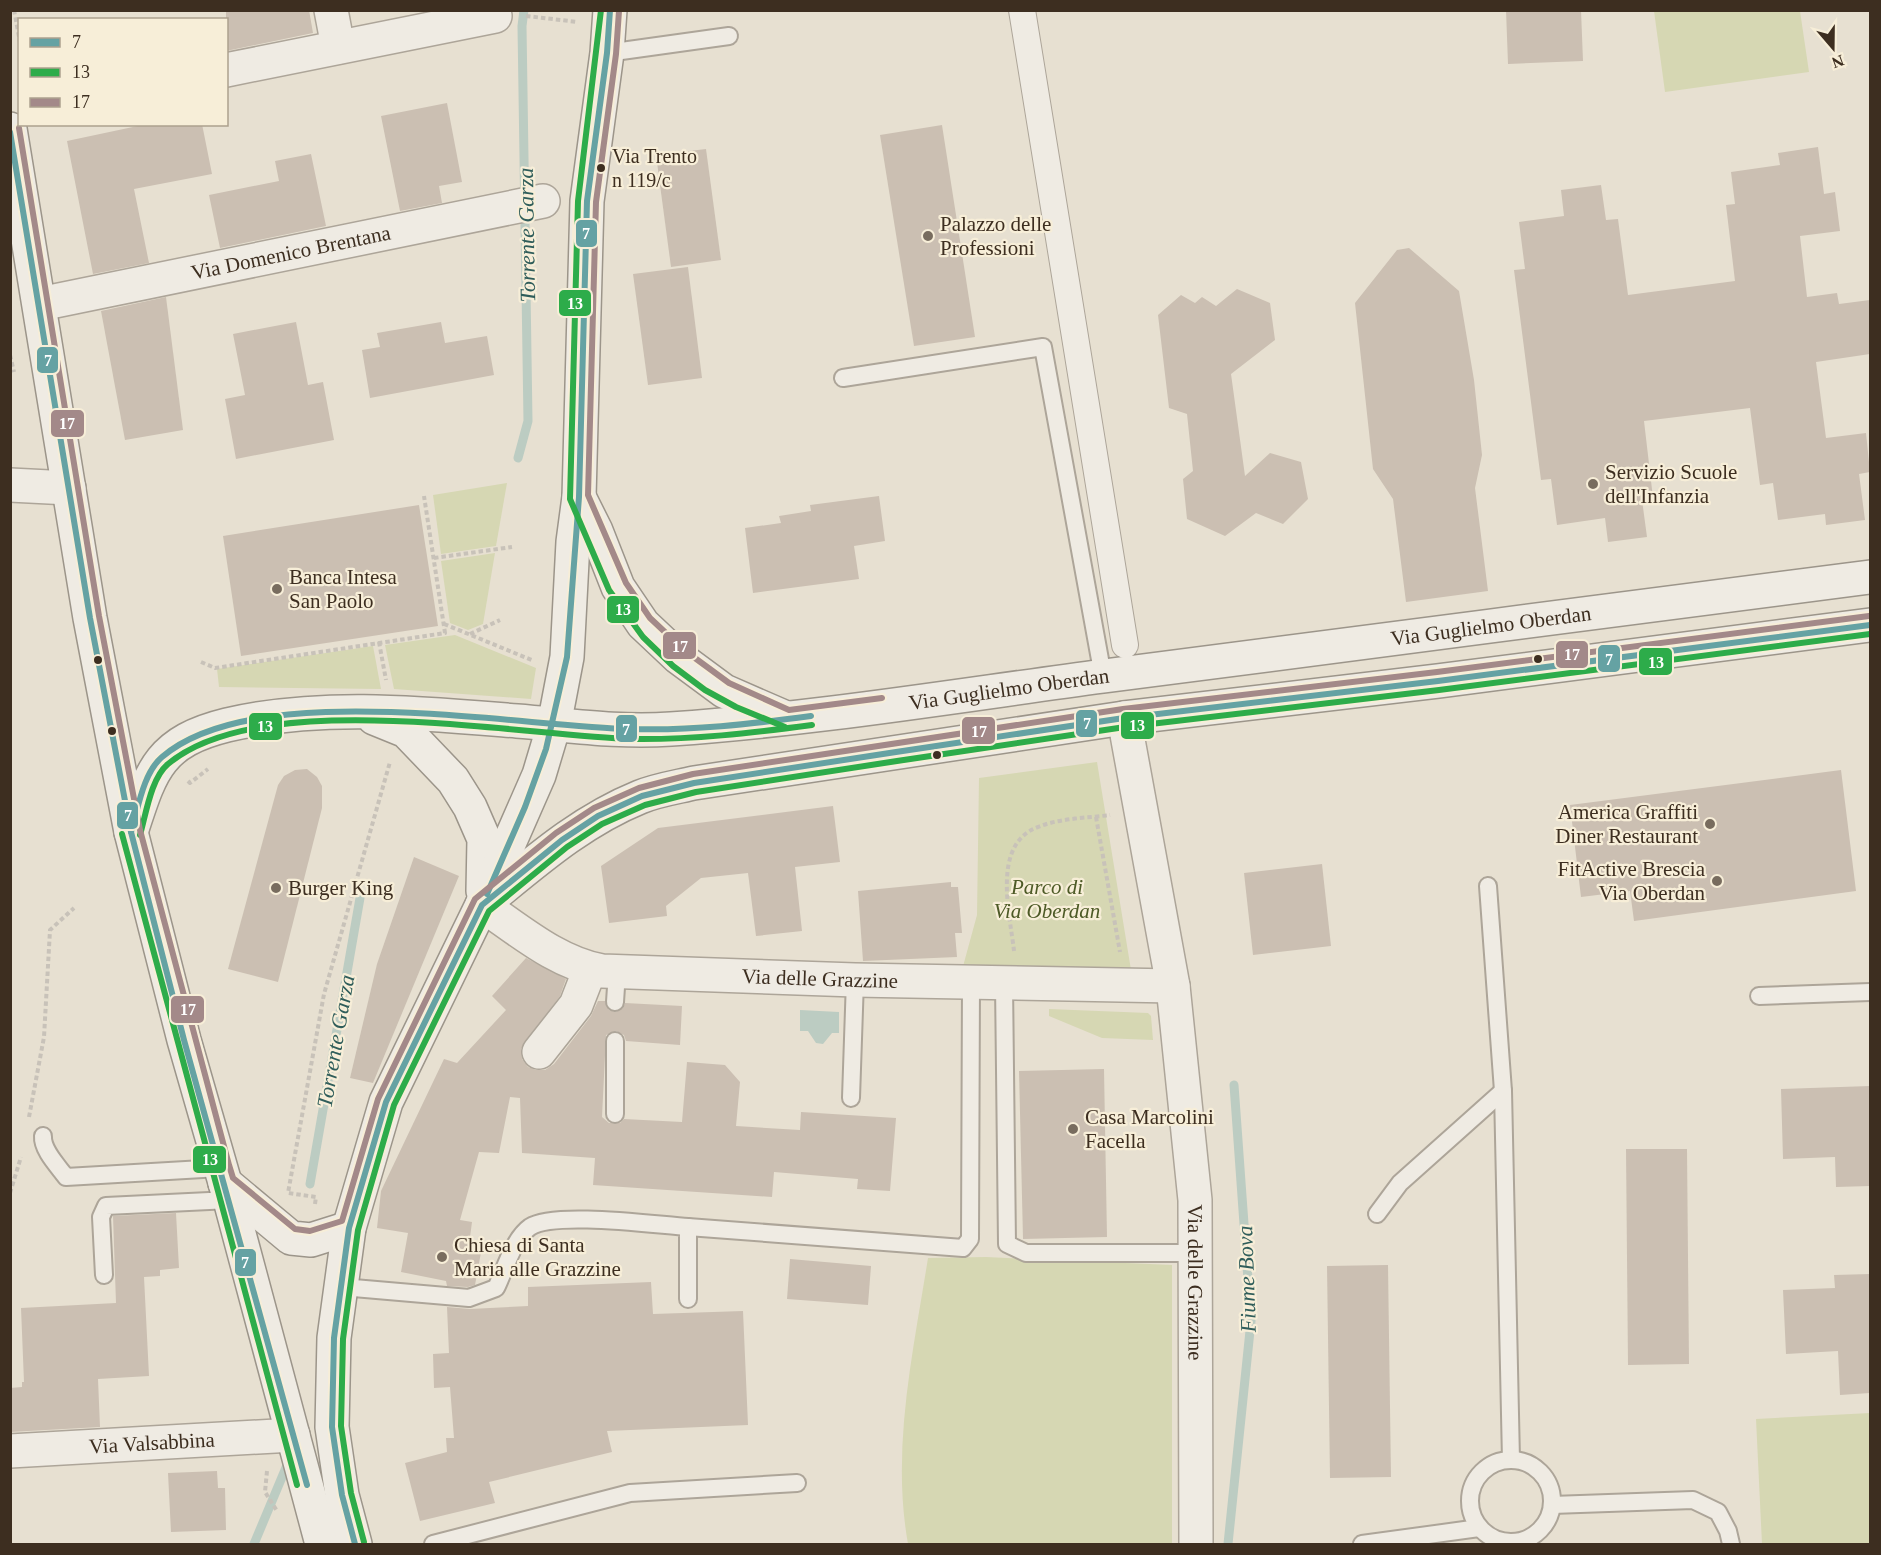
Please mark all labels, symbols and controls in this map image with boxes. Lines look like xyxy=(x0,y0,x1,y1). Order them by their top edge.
legend xyxy=(18,18,228,126)
north arrow xyxy=(1803,18,1863,78)
text: 7 xyxy=(72,32,81,52)
text: N xyxy=(1829,52,1846,72)
text: 13 xyxy=(72,62,90,82)
text: 17 xyxy=(72,92,90,112)
place label: Via Trento n 119/c xyxy=(612,145,697,191)
marker: Via Trento n 119/c xyxy=(595,162,607,174)
water label: Torrente Garza xyxy=(513,167,540,303)
place label: Palazzo delle Professioni xyxy=(940,212,1051,260)
line badge: 7 xyxy=(575,219,598,248)
street label: Via Domenico Brentana xyxy=(189,220,393,285)
text: 7 xyxy=(582,225,590,242)
marker: Palazzo delle Professioni xyxy=(921,229,935,243)
line badge: 13 xyxy=(558,289,592,317)
text: 13 xyxy=(567,295,583,312)
line badge: 7 xyxy=(36,346,59,374)
text: 7 xyxy=(44,352,52,369)
line badge: 17 xyxy=(50,409,85,438)
text: 17 xyxy=(59,415,75,432)
place label: Servizio Scuole dell'Infanzia xyxy=(1605,460,1737,508)
marker: Servizio Scuole dell'Infanzia xyxy=(1586,477,1600,491)
place label: Banca Intesa San Paolo xyxy=(289,565,398,613)
marker: Banca Intesa San Paolo xyxy=(270,582,284,596)
line badge: 13 xyxy=(606,595,640,624)
text: 13 xyxy=(615,601,631,618)
street label: Via Guglielmo Oberdan xyxy=(1389,601,1593,651)
line badge: 17 xyxy=(662,631,697,660)
text: 17 xyxy=(672,638,688,655)
line badge: 17 xyxy=(1555,640,1589,669)
line badge: 7 xyxy=(1597,644,1621,673)
text: 17 xyxy=(1564,646,1580,663)
line badge: 13 xyxy=(1638,647,1673,676)
text: 7 xyxy=(1605,651,1613,668)
unlabelled marker xyxy=(1532,653,1544,665)
unlabelled marker xyxy=(92,654,104,666)
text: 13 xyxy=(1648,654,1664,671)
street label: Via Guglielmo Oberdan xyxy=(908,663,1111,715)
line badge: 7 xyxy=(1075,709,1098,738)
line badge: 13 xyxy=(1120,711,1155,740)
line badge: 13 xyxy=(248,712,283,741)
line badge: 7 xyxy=(615,714,638,743)
text: 7 xyxy=(1083,715,1091,732)
line badge: 17 xyxy=(961,716,996,745)
text: 13 xyxy=(1129,717,1145,734)
text: 13 xyxy=(257,718,273,735)
text: 7 xyxy=(622,721,630,738)
text: 17 xyxy=(971,723,987,740)
unlabelled marker xyxy=(106,725,118,737)
unlabelled marker xyxy=(931,749,943,761)
place label: America Graffiti Diner Restaurant xyxy=(1555,800,1698,848)
line badge: 7 xyxy=(116,801,139,830)
text: 7 xyxy=(124,807,132,824)
marker: America Graffiti Diner Restaurant xyxy=(1703,817,1717,831)
place label: FitActive Brescia Via Oberdan xyxy=(1557,857,1706,905)
marker: FitActive Brescia Via Oberdan xyxy=(1710,874,1724,888)
park label: Parco di Via Oberdan xyxy=(994,875,1100,923)
place label: Burger King xyxy=(288,876,394,900)
marker: Burger King xyxy=(269,881,283,895)
street label: Via delle Grazzine xyxy=(741,964,898,993)
water label: Torrente Garza xyxy=(311,973,359,1110)
line badge: 17 xyxy=(170,995,205,1024)
text: 17 xyxy=(180,1001,196,1018)
place label: Casa Marcolini Facella xyxy=(1085,1105,1214,1153)
marker: Casa Marcolini Facella xyxy=(1066,1122,1080,1136)
line badge: 13 xyxy=(192,1145,227,1174)
text: 13 xyxy=(202,1151,218,1168)
street label: Via delle Grazzine xyxy=(1183,1204,1207,1361)
water label: Fiume Bova xyxy=(1232,1225,1261,1334)
place label: Chiesa di Santa Maria alle Grazzine xyxy=(454,1233,621,1281)
line badge: 7 xyxy=(234,1248,257,1277)
marker: Chiesa di Santa Maria alle Grazzine xyxy=(435,1250,449,1264)
text: 7 xyxy=(241,1254,249,1271)
street label: Via Valsabbina xyxy=(88,1427,216,1459)

